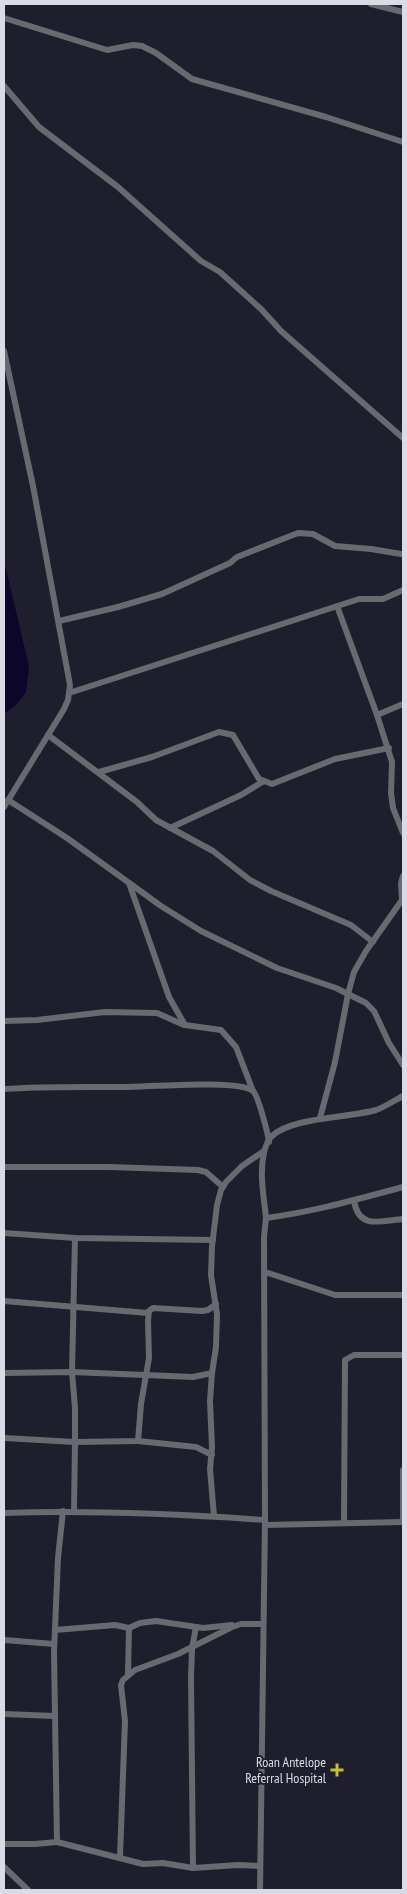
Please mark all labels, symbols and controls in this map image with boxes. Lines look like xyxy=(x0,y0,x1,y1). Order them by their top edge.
place label: Roan Antelope Referral Hospital xyxy=(245,1753,327,1787)
marker: Roan Antelope Referral Hospital xyxy=(330,1763,344,1777)

